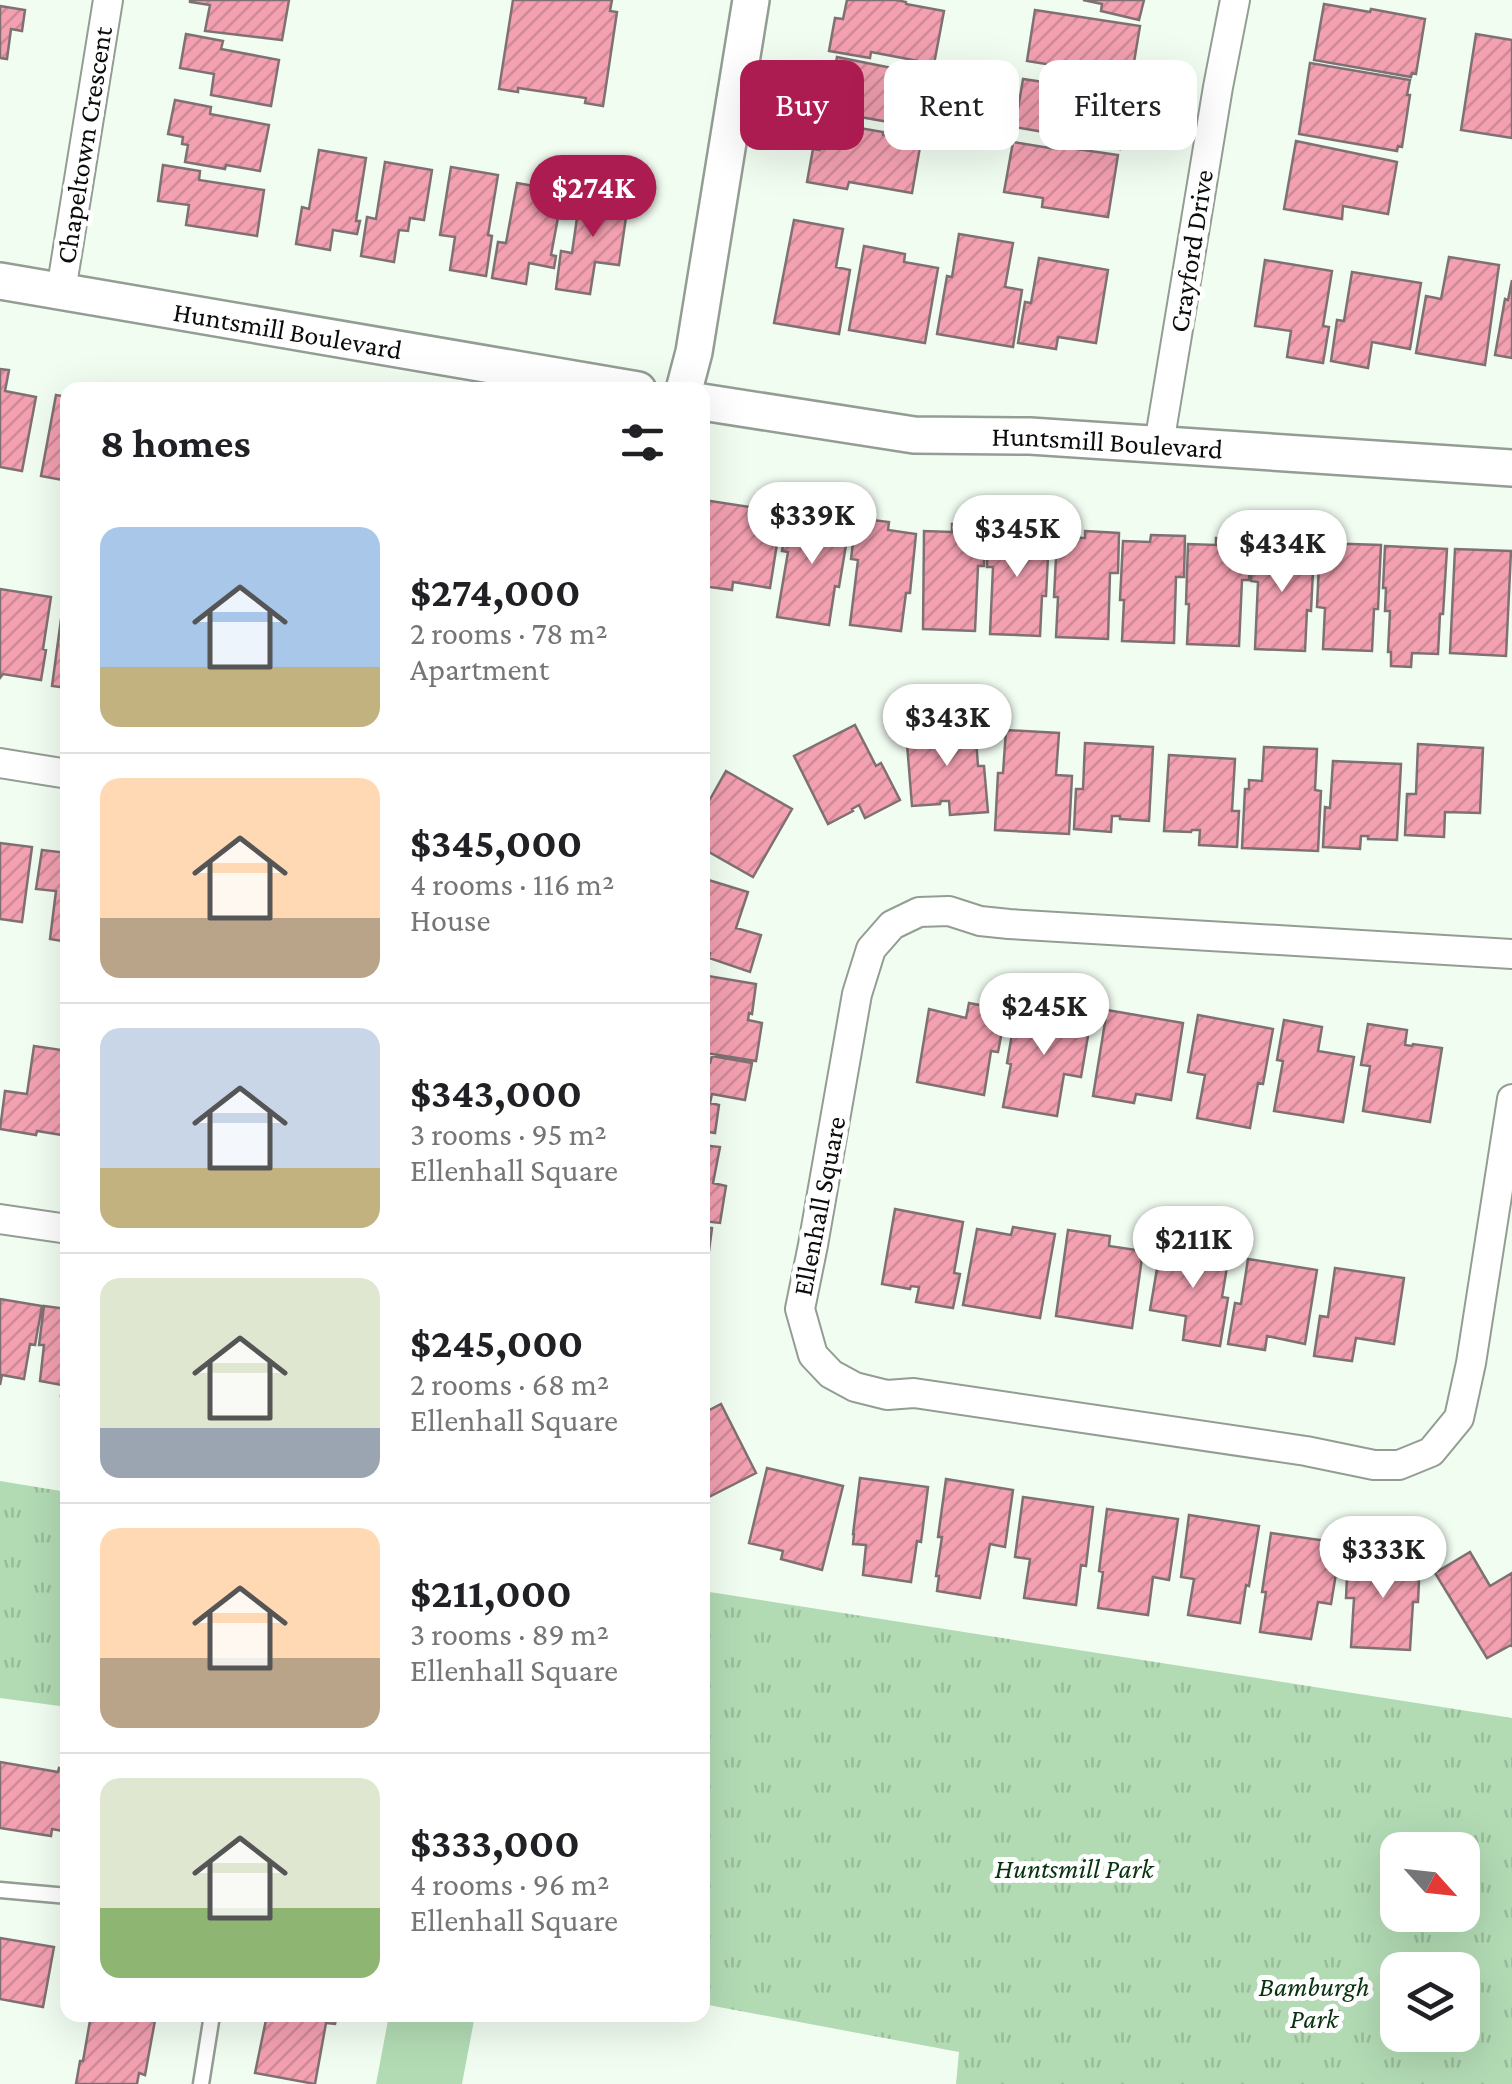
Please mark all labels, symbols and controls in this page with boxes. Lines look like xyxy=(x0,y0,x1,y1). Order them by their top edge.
street label: Chapeltown Crescent xyxy=(50,23,118,266)
chip: Buy xyxy=(740,60,864,150)
chip: Rent xyxy=(884,60,1019,150)
chip: Filters xyxy=(1039,60,1197,150)
pin: $274K xyxy=(523,155,663,240)
street label: Crayford Drive xyxy=(1163,168,1219,334)
text: $274K xyxy=(551,169,635,205)
street label: Huntsmill Boulevard xyxy=(171,295,405,365)
icon: filters xyxy=(615,415,670,470)
text: 8 homes xyxy=(100,419,251,466)
street label: Huntsmill Boulevard xyxy=(992,420,1224,464)
pin: $339K xyxy=(742,482,882,567)
pin: $345K xyxy=(947,495,1087,580)
text: $339K xyxy=(770,496,855,532)
text: $345K xyxy=(975,509,1059,545)
pin: $434K xyxy=(1212,510,1352,595)
text: $434K xyxy=(1239,524,1325,560)
icon: home xyxy=(180,567,300,687)
text: $274,000 xyxy=(410,568,580,615)
text: 2 rooms · 78 m² xyxy=(410,615,608,651)
text: Apartment xyxy=(410,651,549,687)
pin: $343K xyxy=(877,684,1017,769)
text: $343K xyxy=(905,698,989,734)
icon: home xyxy=(180,818,300,938)
text: $345,000 xyxy=(410,819,582,866)
text: 4 rooms · 116 m² xyxy=(410,866,614,902)
text: House xyxy=(410,902,490,938)
pin: $245K xyxy=(974,973,1114,1058)
text: $245K xyxy=(1001,987,1087,1023)
icon: home xyxy=(180,1068,300,1188)
text: $343,000 xyxy=(410,1069,582,1116)
street label: Ellenhall Square xyxy=(786,1114,852,1298)
text: 3 rooms · 95 m² xyxy=(410,1116,607,1152)
text: Ellenhall Square xyxy=(410,1152,618,1188)
pin: $211K xyxy=(1123,1206,1263,1291)
text: $211K xyxy=(1155,1220,1231,1256)
icon: home xyxy=(180,1318,300,1438)
text: $245,000 xyxy=(410,1319,583,1366)
text: 2 rooms · 68 m² xyxy=(410,1366,609,1402)
text: Ellenhall Square xyxy=(410,1402,618,1438)
pin: $333K xyxy=(1313,1516,1453,1601)
text: $333K xyxy=(1342,1530,1425,1566)
icon: home xyxy=(180,1568,300,1688)
text: $211,000 xyxy=(410,1569,572,1616)
text: 3 rooms · 89 m² xyxy=(410,1616,609,1652)
text: Ellenhall Square xyxy=(410,1652,618,1688)
icon: home xyxy=(180,1818,300,1938)
text: $333,000 xyxy=(410,1819,580,1866)
north arrow xyxy=(1380,1832,1480,1932)
map controls xyxy=(1380,1832,1480,2052)
park label: Huntsmill Park xyxy=(995,1853,1155,1884)
text: 4 rooms · 96 m² xyxy=(410,1866,609,1902)
text: Ellenhall Square xyxy=(410,1902,618,1938)
button: layers xyxy=(1380,1952,1480,2052)
park label: Bamburgh Park xyxy=(1259,1971,1369,2034)

